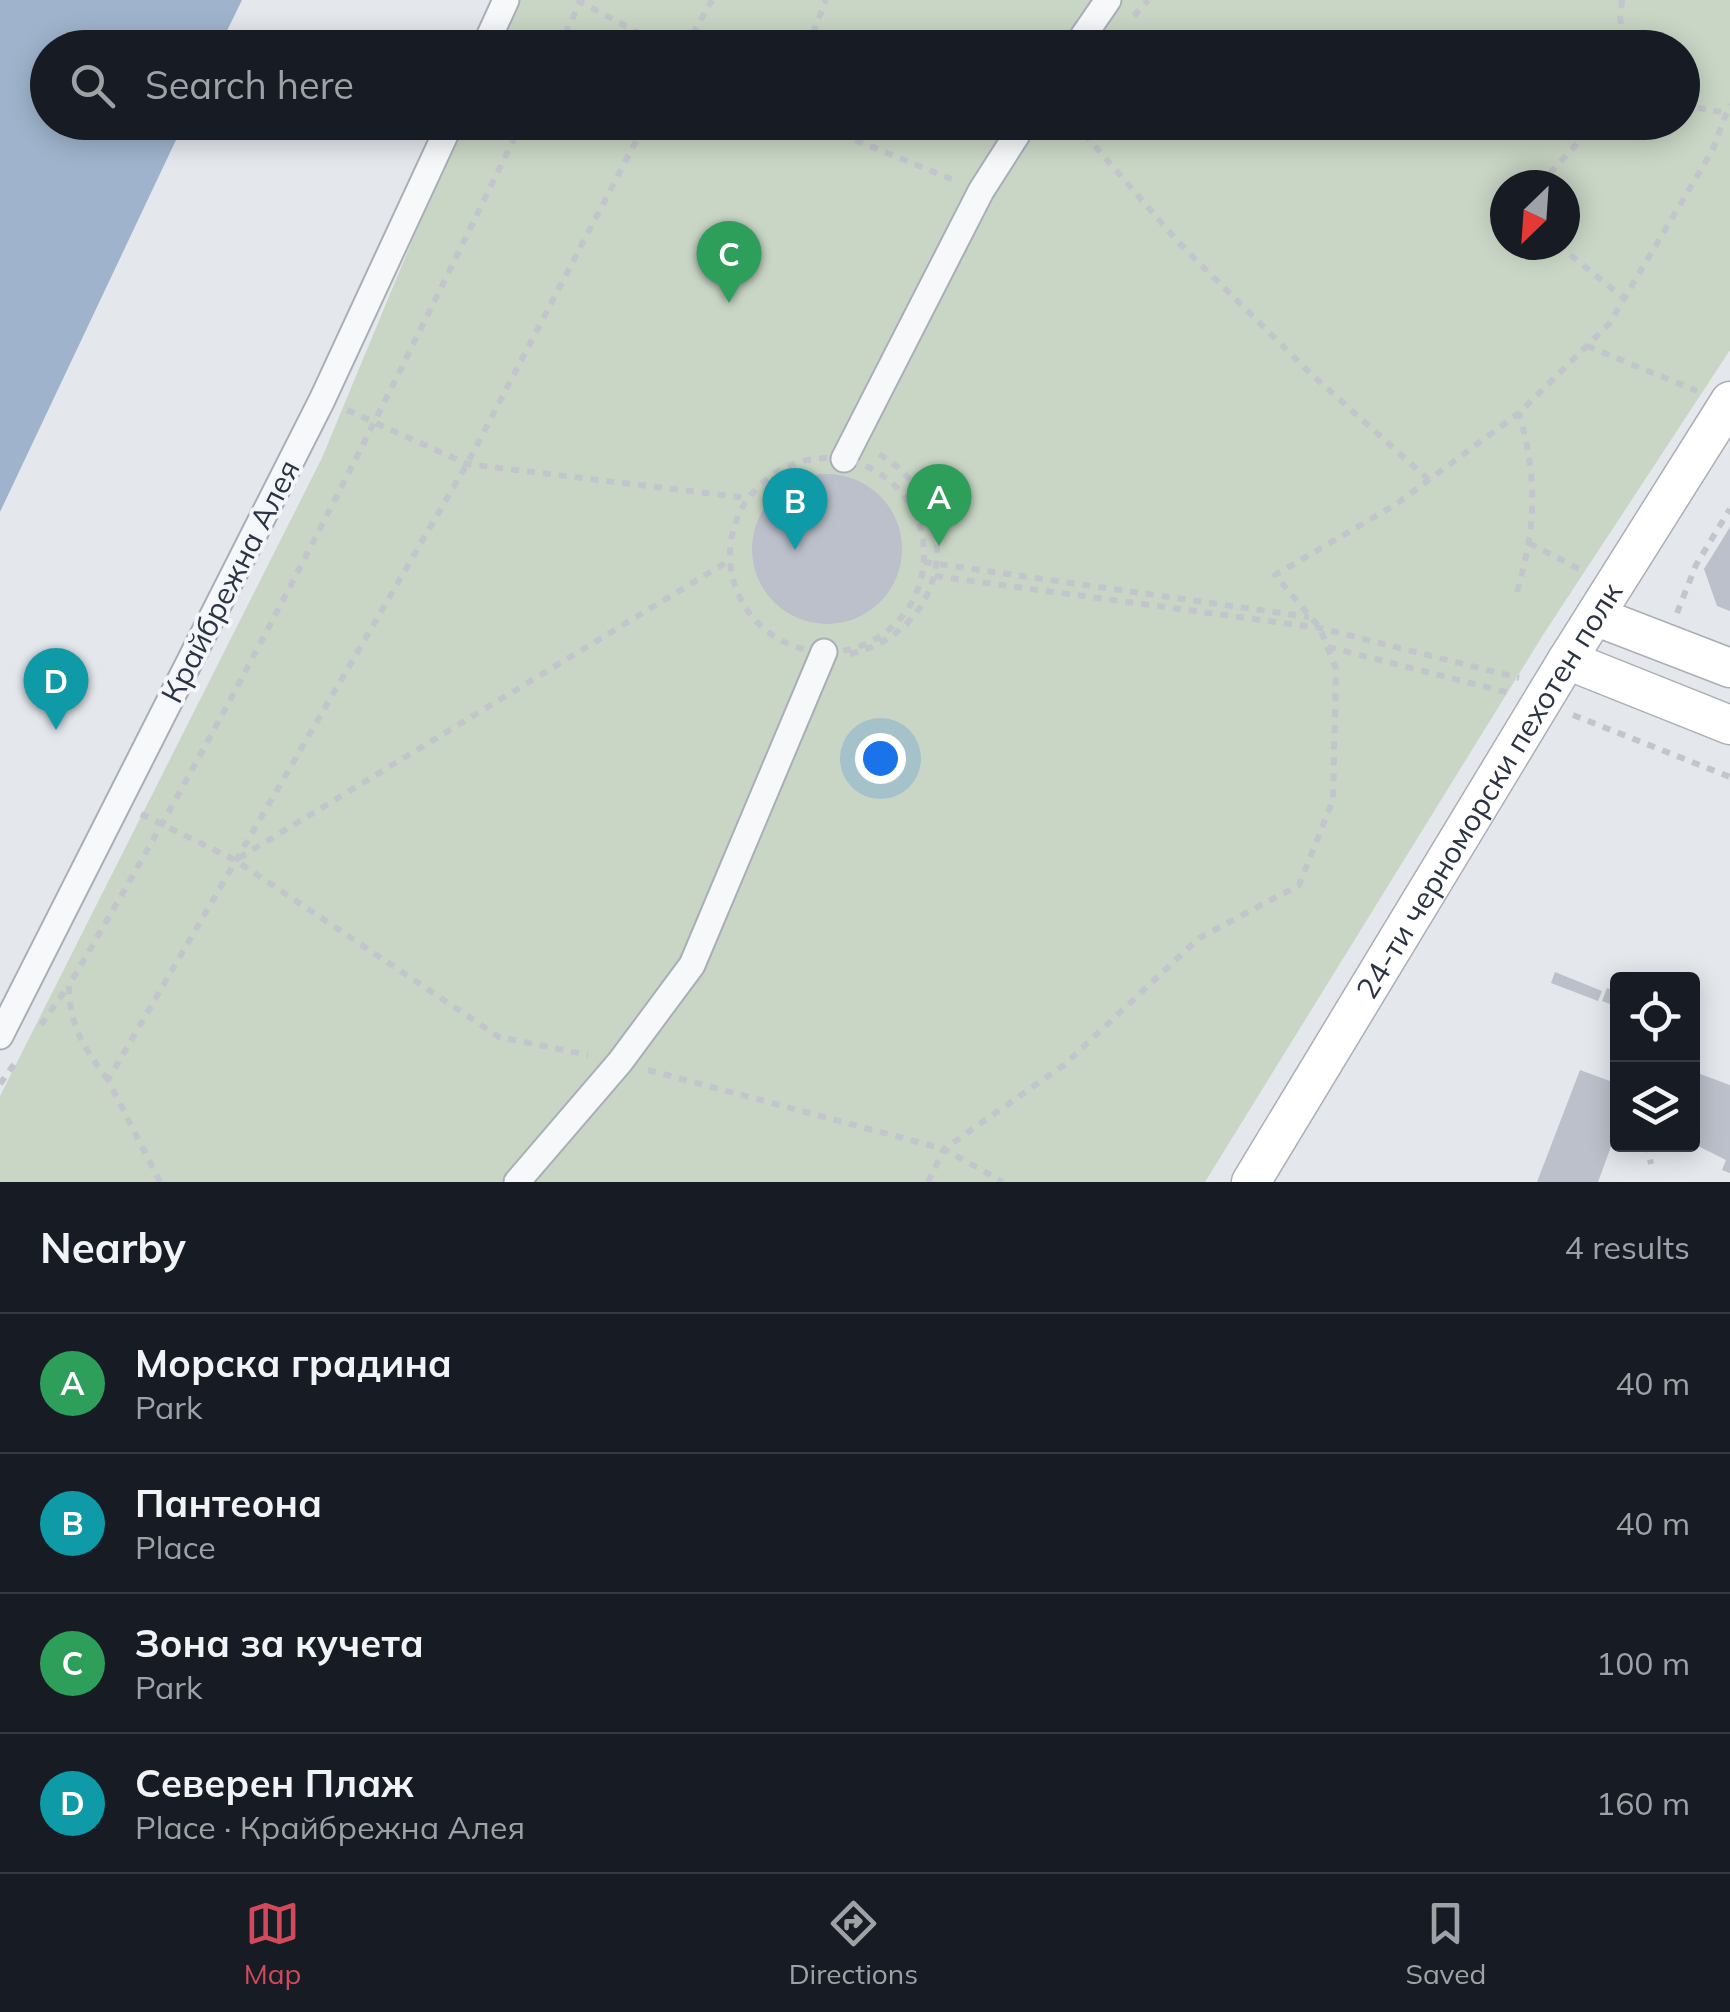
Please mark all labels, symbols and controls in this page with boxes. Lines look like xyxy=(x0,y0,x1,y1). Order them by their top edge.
search box xyxy=(30,30,1700,140)
icon: search xyxy=(65,58,120,113)
text: Search here xyxy=(145,61,354,109)
north arrow xyxy=(1490,170,1580,260)
pin: C xyxy=(696,220,762,303)
street label: Крайбрежна Алея xyxy=(152,453,308,709)
pin: A xyxy=(906,464,972,546)
pin: B xyxy=(762,468,828,550)
street label: 24-ти черноморски пехотен полк xyxy=(1347,574,1631,1006)
pin: D xyxy=(23,648,88,730)
your location xyxy=(855,733,906,784)
map controls xyxy=(1610,972,1700,1152)
button: locate xyxy=(1610,972,1700,1062)
button: layers xyxy=(1610,1062,1700,1152)
text: Nearby xyxy=(40,1221,186,1274)
text: 4 results xyxy=(1565,1227,1690,1267)
text: Морска градина xyxy=(135,1339,452,1387)
text: A xyxy=(60,1363,85,1403)
text: 40 m xyxy=(1615,1363,1690,1403)
text: Park xyxy=(135,1387,202,1427)
text: Пантеона xyxy=(135,1479,322,1527)
text: B xyxy=(61,1503,84,1543)
text: 40 m xyxy=(1615,1503,1690,1543)
text: Place xyxy=(135,1527,216,1567)
text: Зона за кучета xyxy=(135,1619,424,1667)
text: C xyxy=(62,1643,83,1683)
text: 100 m xyxy=(1596,1643,1690,1683)
text: Park xyxy=(135,1667,202,1707)
text: Северен Плаж xyxy=(135,1759,414,1807)
text: D xyxy=(60,1783,85,1823)
text: 160 m xyxy=(1596,1783,1690,1823)
text: Place · Крайбрежна Алея xyxy=(135,1807,525,1847)
tab: Map xyxy=(244,1896,301,1991)
tab: Directions xyxy=(789,1896,918,1991)
tab: Saved xyxy=(1405,1896,1486,1991)

